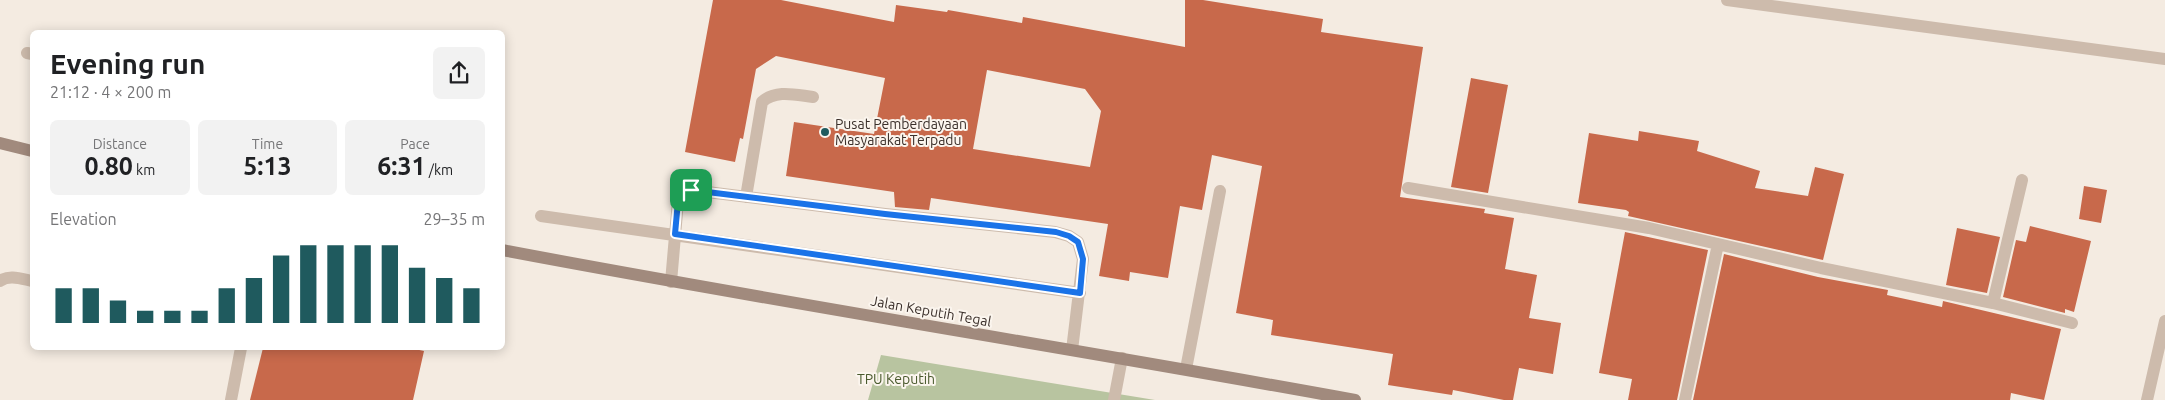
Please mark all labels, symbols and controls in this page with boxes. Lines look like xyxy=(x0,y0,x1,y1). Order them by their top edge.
button: share xyxy=(433,47,485,99)
text: Evening run xyxy=(50,48,205,79)
text: 21:12 · 4 × 200 m xyxy=(50,83,171,101)
place label: Pusat Pemberdayaan Masyarakat Terpadu xyxy=(835,116,967,148)
marker: Pusat Pemberdayaan Masyarakat Terpadu xyxy=(819,126,831,138)
text: Distance xyxy=(93,136,147,152)
text: Time xyxy=(252,136,283,152)
text: Pace xyxy=(400,136,430,152)
text: 0.80 xyxy=(84,152,133,180)
text: 5:13 xyxy=(243,152,292,180)
text: 6:31 xyxy=(377,152,426,180)
text: km xyxy=(133,162,155,178)
text: /km xyxy=(426,162,453,178)
pin xyxy=(670,169,712,211)
icon: arrive xyxy=(677,176,705,204)
text: Elevation xyxy=(50,210,117,228)
text: 29–35 m xyxy=(423,210,485,228)
street label: Jalan Keputih Tegal xyxy=(869,293,993,330)
park label: TPU Keputih xyxy=(857,371,935,387)

